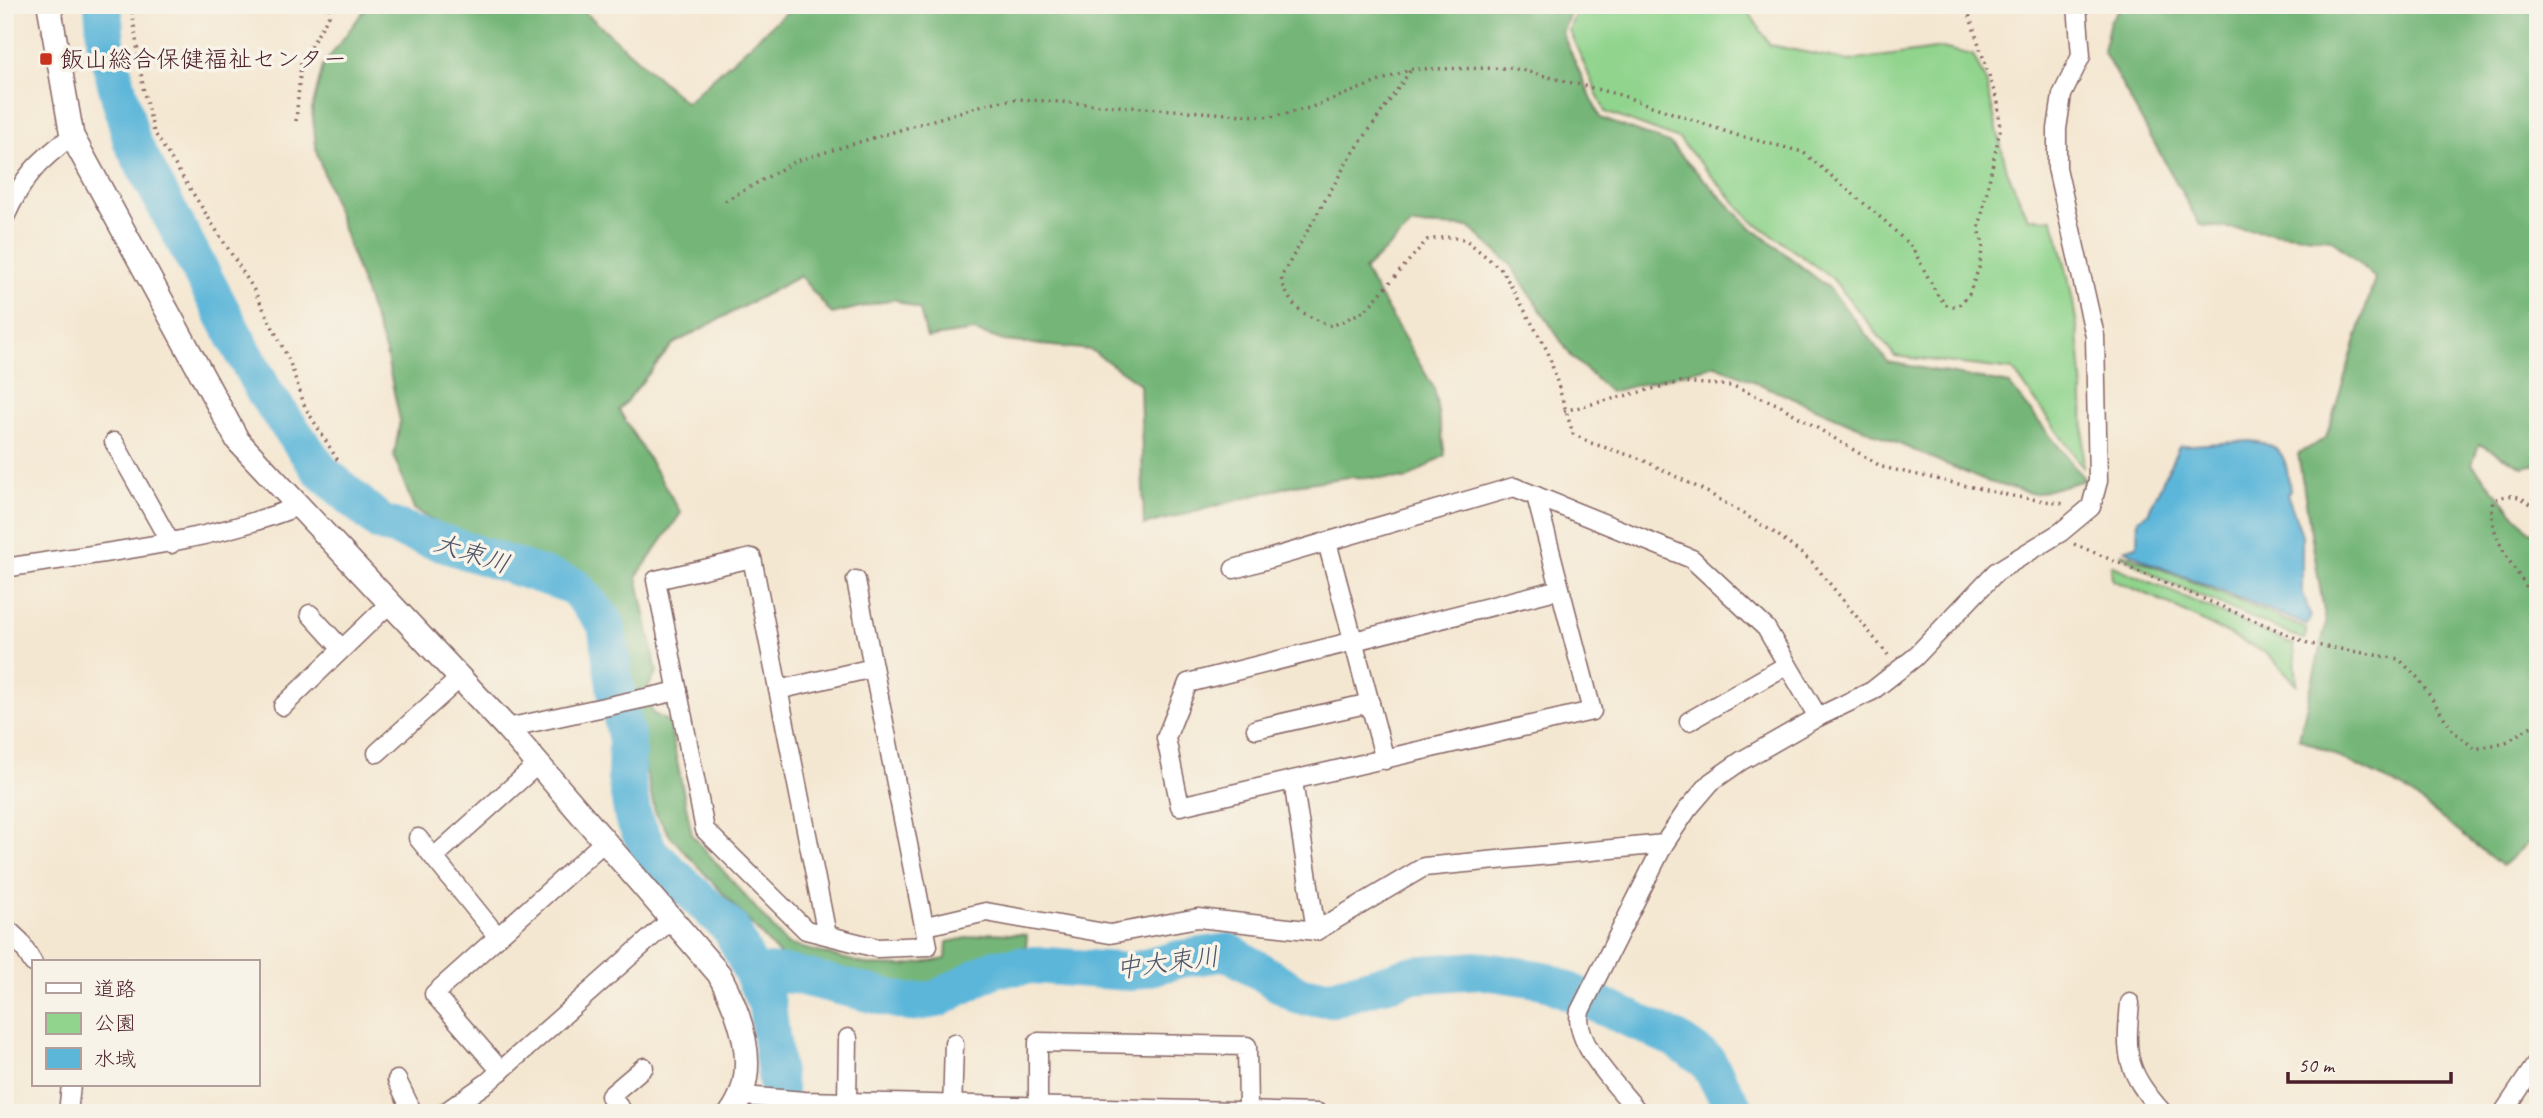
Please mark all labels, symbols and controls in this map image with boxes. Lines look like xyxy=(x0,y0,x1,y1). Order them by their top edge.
place label: 飯山総合保健福祉センター xyxy=(60,44,347,74)
marker: 飯山総合保健福祉センター xyxy=(38,51,54,67)
water label: 大束川 xyxy=(430,526,514,581)
water label: 中大束川 xyxy=(1113,940,1221,985)
legend xyxy=(32,960,259,1086)
text: 道路 xyxy=(94,976,136,1002)
text: 公園 xyxy=(94,1010,136,1036)
scale bar xyxy=(2288,1041,2450,1085)
text: 水域 xyxy=(94,1046,136,1072)
text: 50 m xyxy=(2298,1052,2336,1078)

